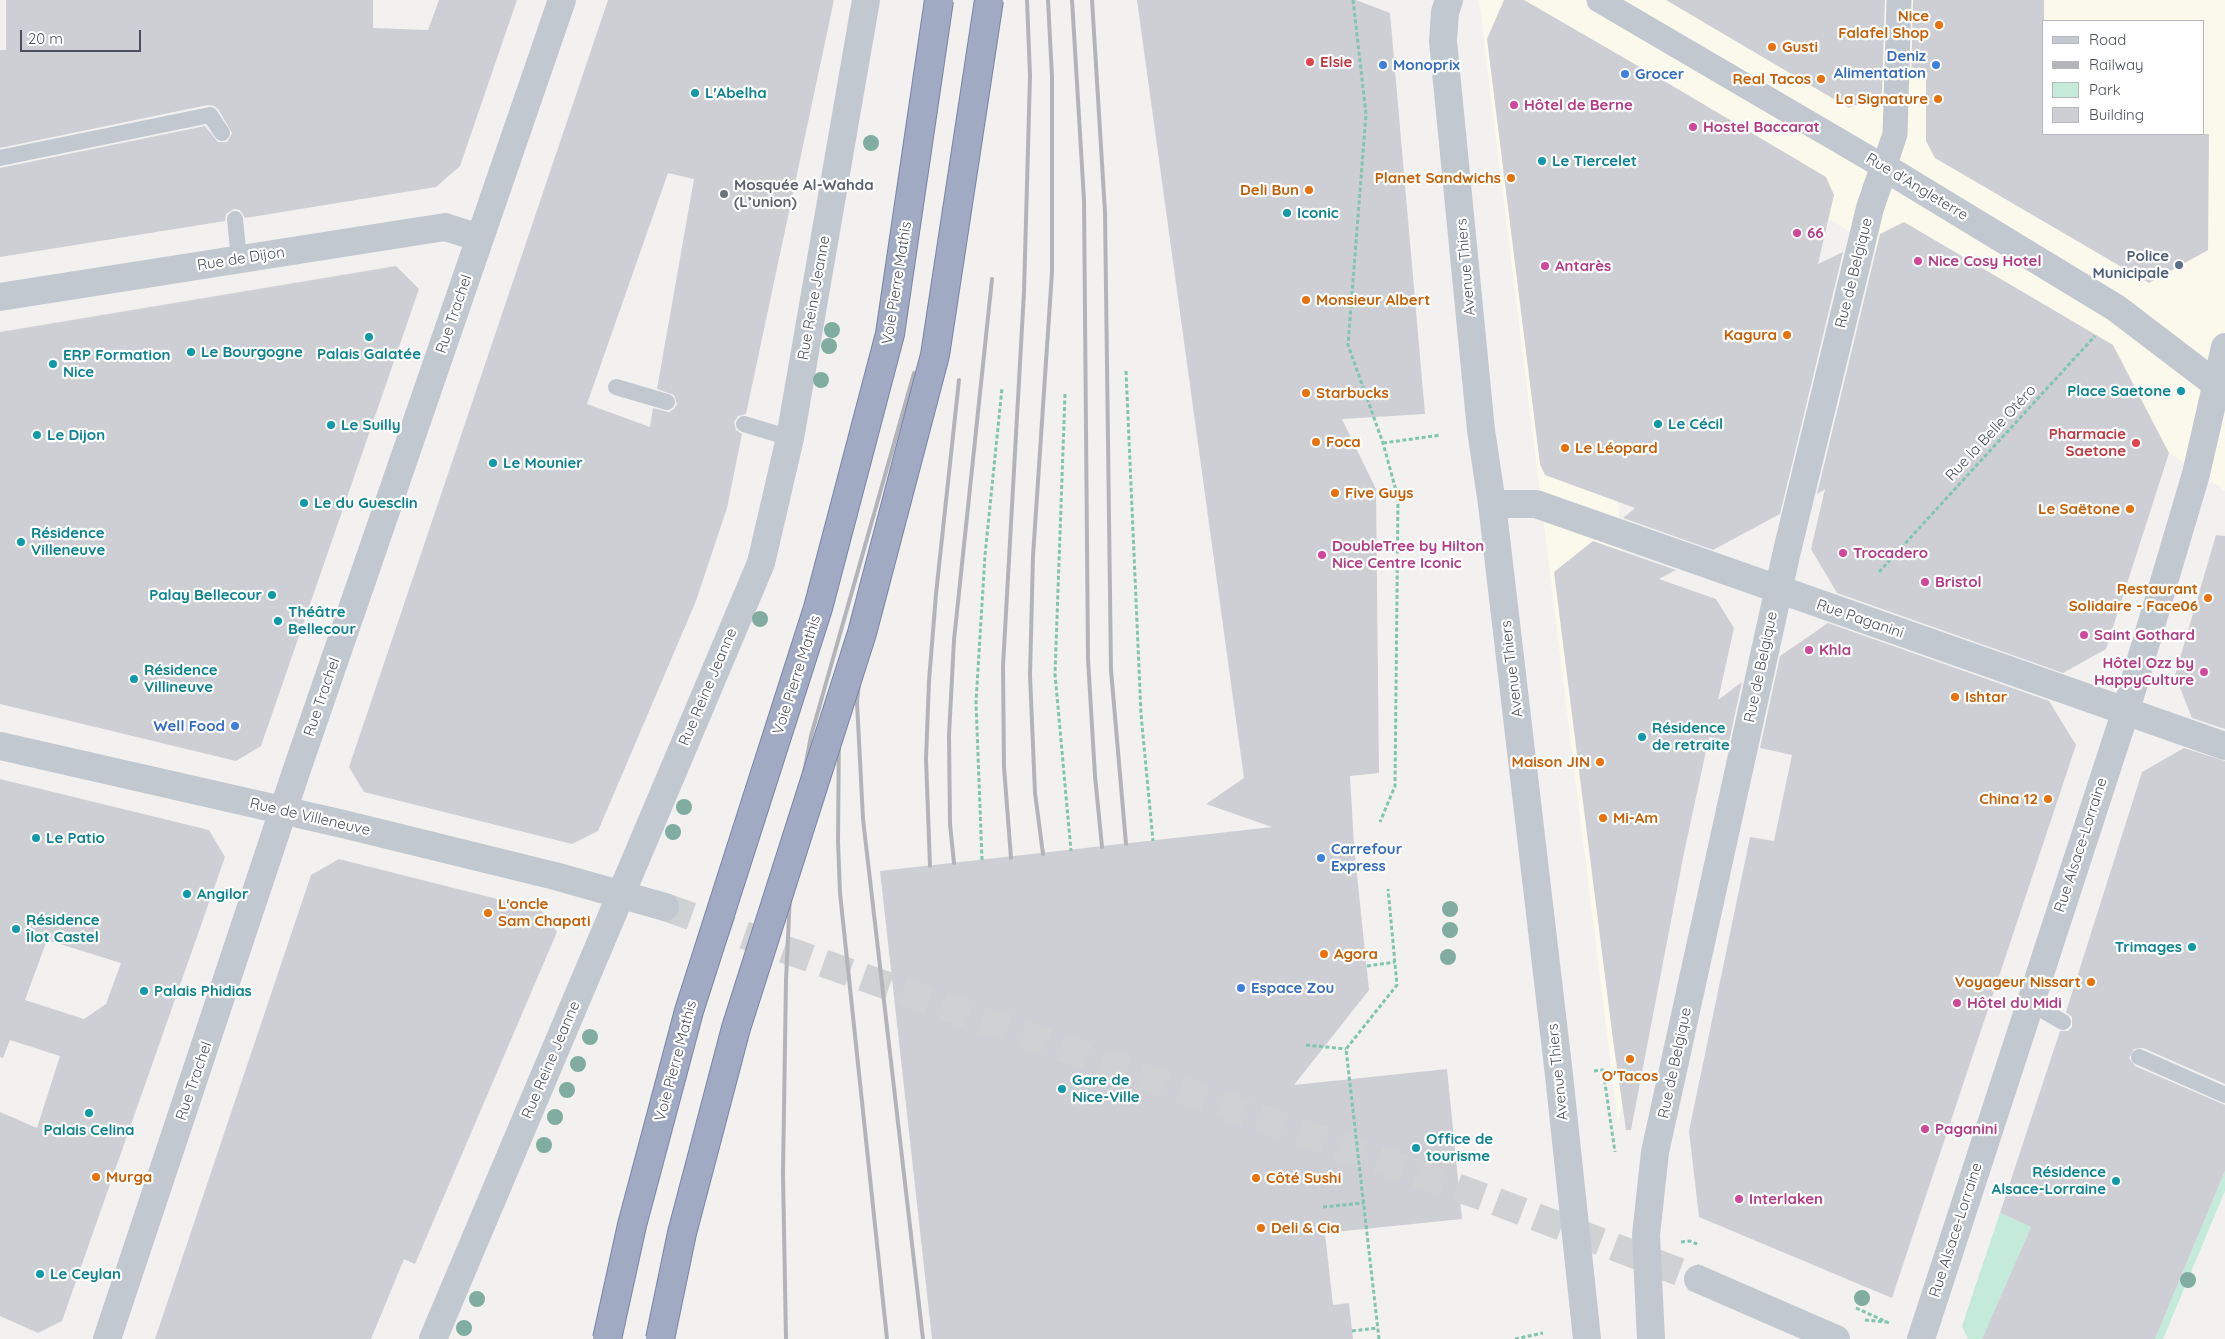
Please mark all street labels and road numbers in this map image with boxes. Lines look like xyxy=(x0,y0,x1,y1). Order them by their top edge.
street label: Rue d'Angleterre xyxy=(1863,149,1971,225)
street label: Rue de Belgique xyxy=(1832,216,1876,330)
street label: Avenue Thiers xyxy=(1453,218,1479,316)
street label: Voie Pierre Mathis xyxy=(878,220,916,346)
street label: Rue Reine Jeanne xyxy=(794,234,834,362)
street label: Rue de Dijon xyxy=(196,243,286,275)
street label: Rue Trachel xyxy=(432,272,476,356)
street label: Rue la Belle Otéro xyxy=(1942,381,2040,485)
street label: Rue Paganini xyxy=(1814,596,1906,642)
street label: Rue de Belgique xyxy=(1740,610,1782,724)
street label: Voie Pierre Mathis xyxy=(769,613,825,737)
street label: Avenue Thiers xyxy=(1497,620,1527,718)
street label: Rue Reine Jeanne xyxy=(675,626,741,748)
street label: Rue Trachel xyxy=(300,655,344,739)
street label: Rue Alsace-Lorraine xyxy=(2051,775,2111,915)
street label: Rue de Villeneuve xyxy=(248,794,372,840)
street label: Rue Reine Jeanne xyxy=(518,999,584,1121)
street label: Voie Pierre Mathis xyxy=(651,999,701,1123)
street label: Rue de Belgique xyxy=(1654,1006,1696,1120)
street label: Avenue Thiers xyxy=(1544,1023,1572,1121)
street label: Rue Trachel xyxy=(172,1039,216,1123)
street label: Rue Alsace-Lorraine xyxy=(1926,1160,1986,1300)

